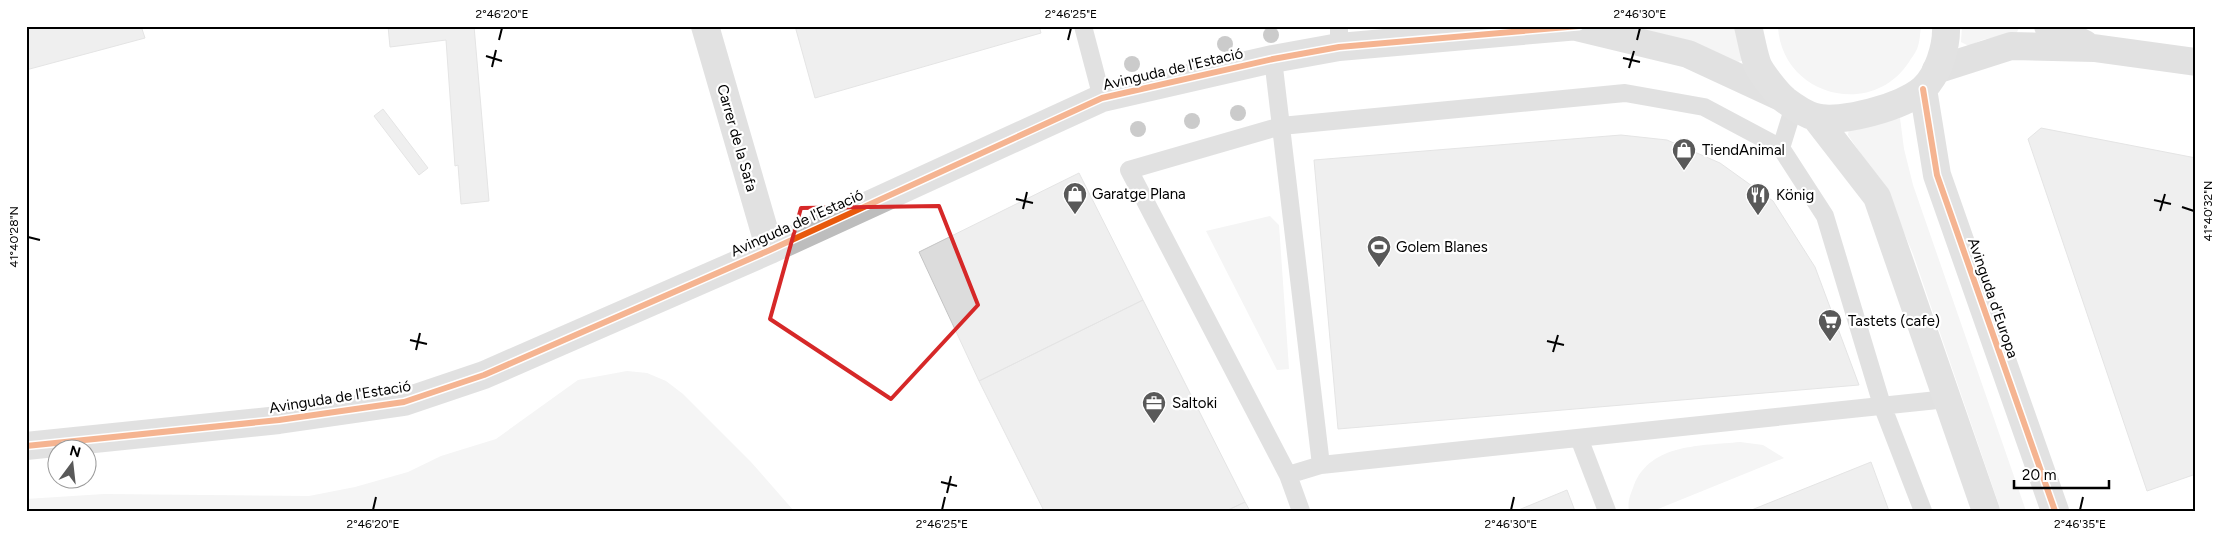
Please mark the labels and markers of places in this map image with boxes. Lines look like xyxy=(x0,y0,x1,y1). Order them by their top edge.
shop icon: TiendAnimal xyxy=(1671,137,1697,171)
place label: TiendAnimal xyxy=(1702,141,1785,159)
shop icon: Garatge Plana xyxy=(1062,181,1088,215)
restaurant icon: König xyxy=(1745,182,1771,216)
place label: Garatge Plana xyxy=(1092,185,1186,203)
place label: König xyxy=(1776,186,1814,204)
sports icon: Golem Blanes xyxy=(1366,234,1392,268)
place label: Golem Blanes xyxy=(1396,238,1488,256)
supermarket icon: Tastets (cafe) xyxy=(1817,308,1843,342)
place label: Tastets (cafe) xyxy=(1848,312,1940,330)
office icon: Saltoki xyxy=(1141,390,1167,424)
place label: Saltoki xyxy=(1172,394,1217,412)

